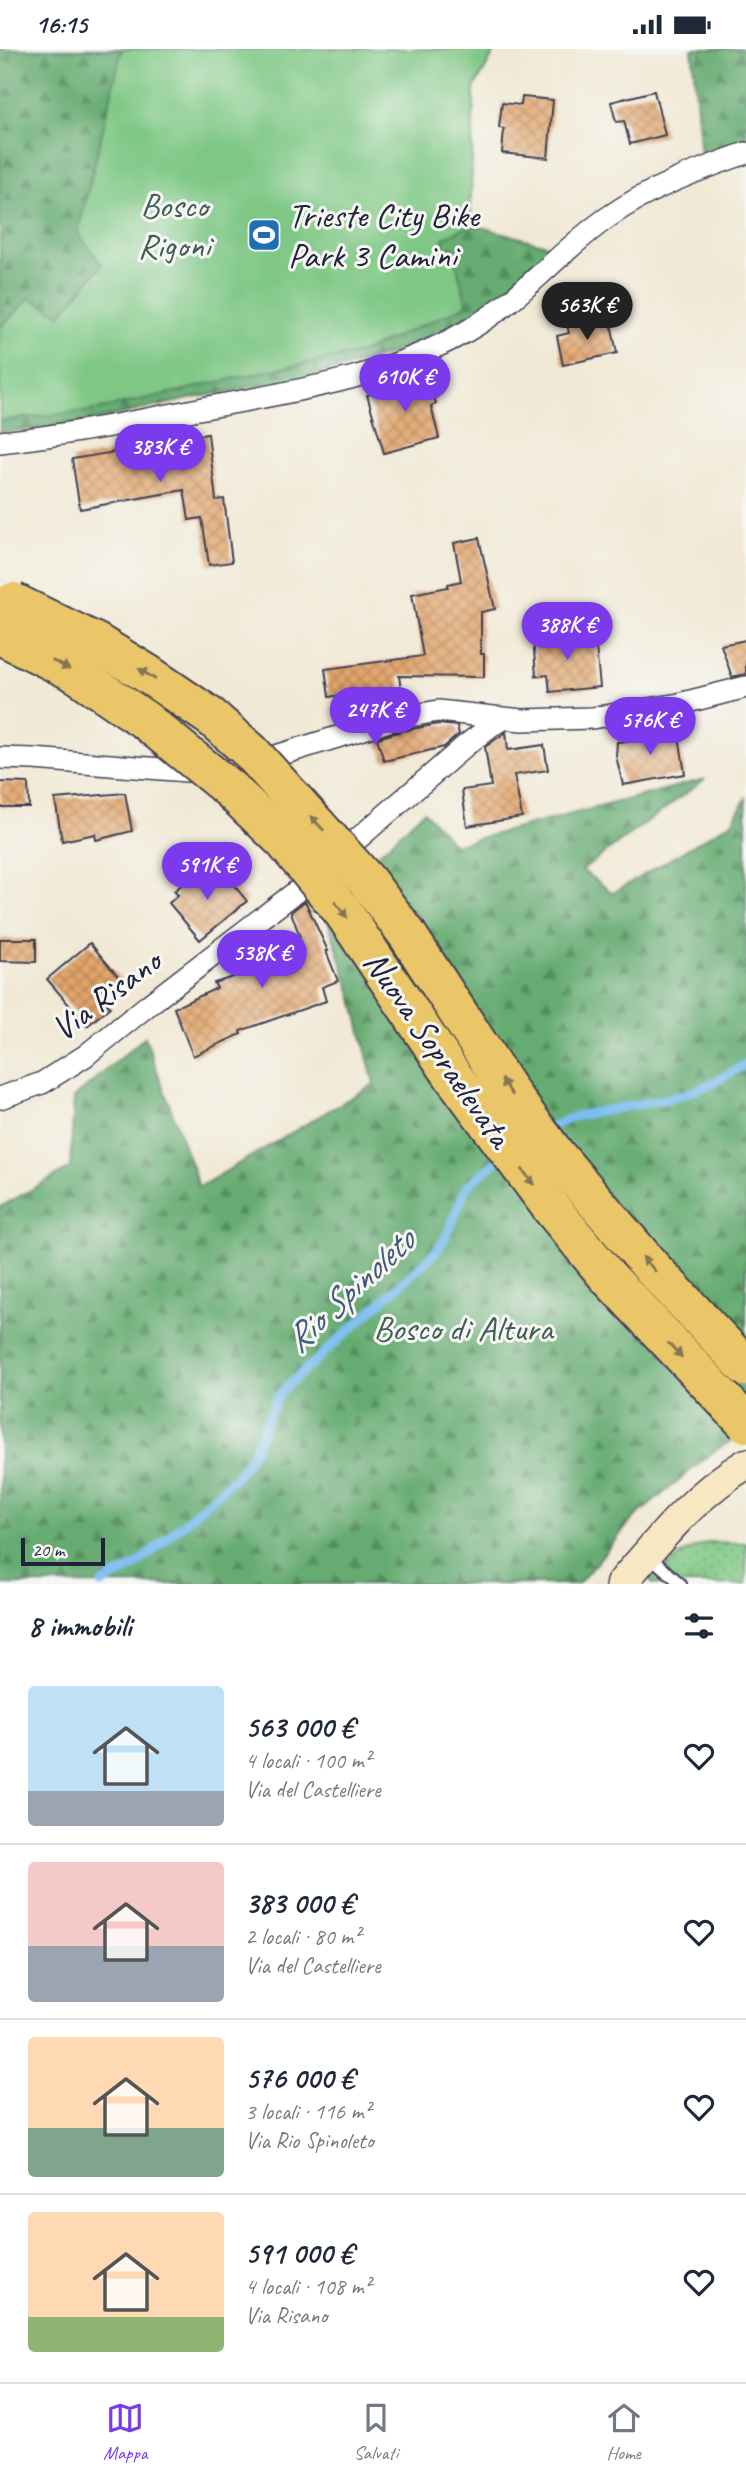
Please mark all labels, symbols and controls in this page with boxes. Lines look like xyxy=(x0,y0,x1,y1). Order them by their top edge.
text: 16:15 xyxy=(35,8,87,41)
park label: Bosco Rigoni xyxy=(138,183,215,268)
place label: Trieste City Bike Park 3 Camini xyxy=(288,193,482,278)
sports icon: Trieste City Bike Park 3 Camini xyxy=(245,216,283,254)
pin: 563K € xyxy=(530,282,644,342)
text: 563K € xyxy=(558,290,616,319)
pin: 610K € xyxy=(348,355,462,414)
text: 610K € xyxy=(375,362,435,391)
pin: 383K € xyxy=(103,425,217,484)
text: 383K € xyxy=(131,432,189,461)
pin: 388K € xyxy=(510,603,624,662)
text: 388K € xyxy=(538,610,596,639)
one-way arrow xyxy=(51,660,71,671)
one-way arrow xyxy=(137,668,156,681)
pin: 247K € xyxy=(318,687,432,747)
text: 247K € xyxy=(346,695,404,724)
pin: 576K € xyxy=(593,697,707,757)
text: 576K € xyxy=(621,705,679,734)
one-way arrow xyxy=(309,815,325,832)
pin: 591K € xyxy=(150,843,264,902)
text: 591K € xyxy=(178,850,236,879)
one-way arrow xyxy=(334,901,348,919)
pin: 538K € xyxy=(205,930,319,990)
street label: Via Risano xyxy=(42,937,173,1051)
text: 538K € xyxy=(233,938,291,967)
street label: Nuova Sopraelevata xyxy=(354,942,524,1158)
one-way arrow xyxy=(500,1077,513,1097)
one-way arrow xyxy=(520,1168,534,1186)
water label: Rio Spinoleto xyxy=(274,1215,428,1362)
one-way arrow xyxy=(642,1256,657,1273)
park label: Bosco di Altura xyxy=(373,1306,554,1351)
one-way arrow xyxy=(667,1341,683,1358)
scale bar xyxy=(21,1535,105,1567)
text: 20 m xyxy=(32,1538,64,1562)
text: 8 immobili xyxy=(28,1607,131,1645)
icon: filters xyxy=(680,1607,718,1645)
text: 563 000 € xyxy=(245,1708,354,1746)
icon: home xyxy=(84,1714,168,1798)
icon: heart xyxy=(680,1737,718,1775)
text: 4 locali · 100 m² xyxy=(245,1746,371,1775)
text: Via del Castelliere xyxy=(245,1775,380,1804)
text: 383 000 € xyxy=(245,1884,354,1922)
icon: home xyxy=(84,1890,168,1974)
icon: heart xyxy=(680,1913,718,1951)
text: 2 locali · 80 m² xyxy=(245,1922,360,1951)
text: Via del Castelliere xyxy=(245,1951,380,1980)
text: 576 000 € xyxy=(245,2059,354,2097)
icon: home xyxy=(84,2065,168,2149)
icon: heart xyxy=(680,2088,718,2126)
text: 3 locali · 116 m² xyxy=(245,2097,371,2126)
text: Via Rio Spinoleto xyxy=(245,2126,374,2155)
text: 591 000 € xyxy=(245,2234,353,2272)
icon: home xyxy=(84,2240,168,2324)
icon: heart xyxy=(680,2263,718,2301)
text: 4 locali · 108 m² xyxy=(245,2272,371,2301)
text: Via Risano xyxy=(245,2301,327,2330)
tab: Mappa xyxy=(103,2399,147,2465)
tab: Salvati xyxy=(354,2399,398,2465)
tab: Home xyxy=(605,2399,643,2465)

